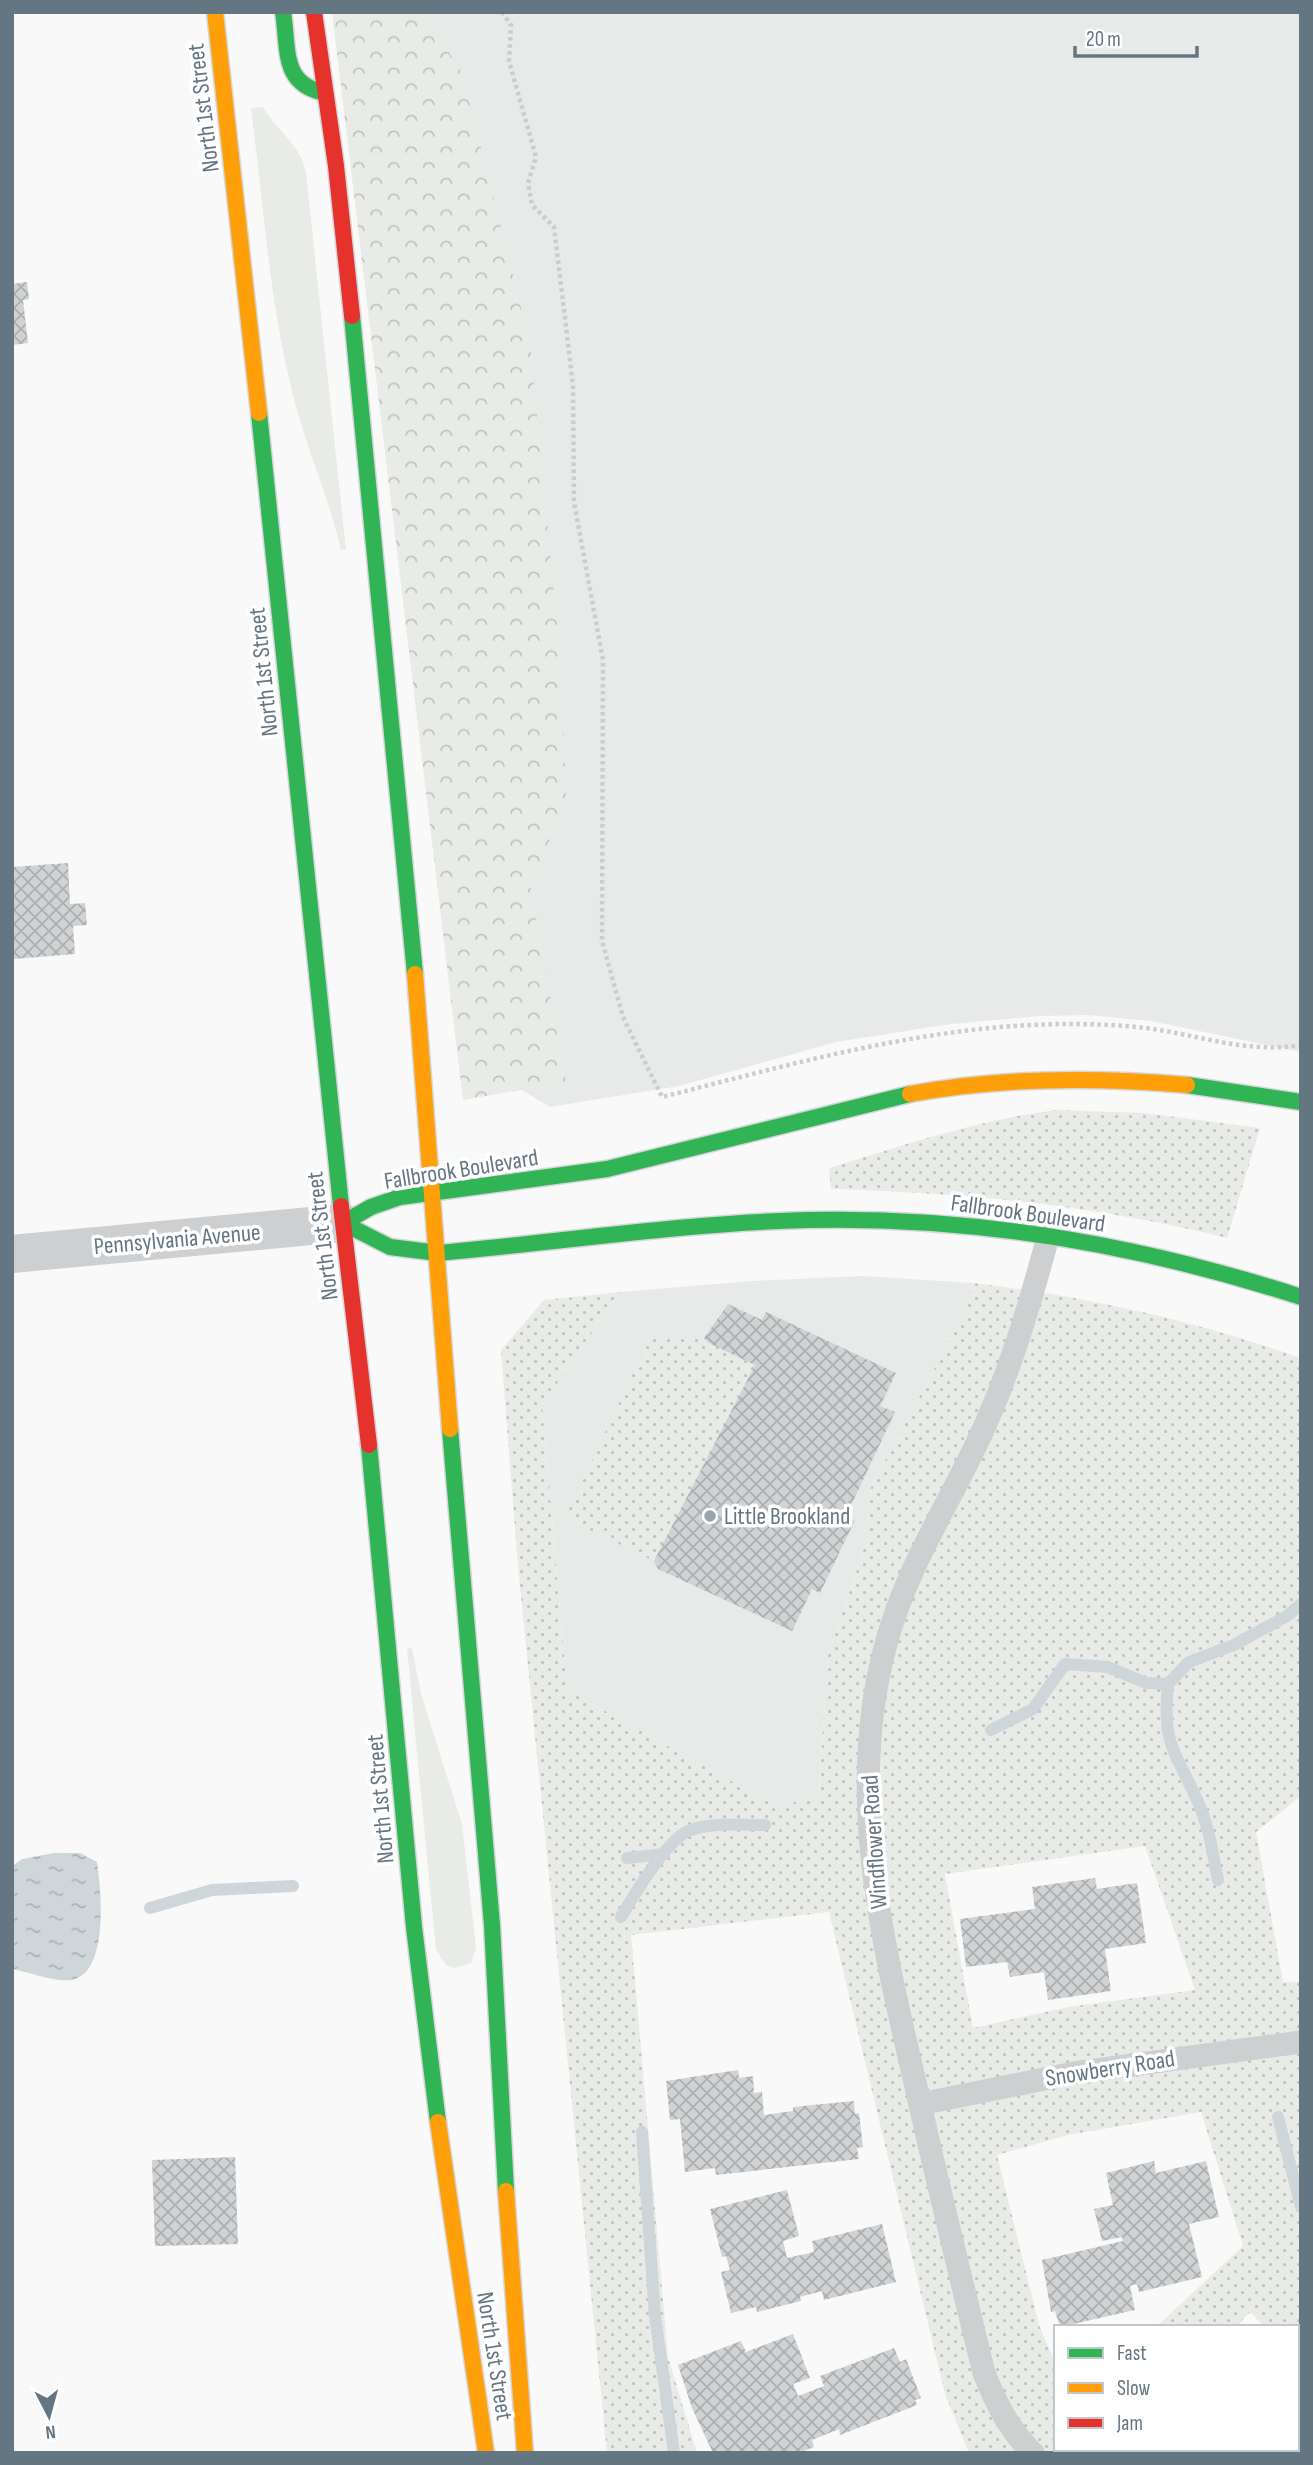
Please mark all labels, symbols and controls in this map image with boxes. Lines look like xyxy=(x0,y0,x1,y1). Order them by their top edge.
scale bar xyxy=(1075,14,1198,58)
text: 20 m xyxy=(1086,27,1121,52)
street label: North 1st Street xyxy=(181,42,226,174)
street label: North 1st Street xyxy=(242,606,285,738)
street label: Fallbrook Boulevard xyxy=(382,1143,540,1196)
street label: North 1st Street xyxy=(300,1170,345,1302)
street label: Fallbrook Boulevard xyxy=(949,1188,1107,1239)
street label: Pennsylvania Avenue xyxy=(92,1218,262,1261)
place label: Little Brookland xyxy=(724,1502,850,1531)
marker: Little Brookland xyxy=(702,1508,718,1524)
street label: North 1st Street xyxy=(360,1733,401,1865)
street label: Windflower Road xyxy=(855,1774,894,1910)
street label: Snowberry Road xyxy=(1043,2044,1177,2093)
street label: North 1st Street xyxy=(470,2290,519,2422)
legend xyxy=(1054,2325,1299,2451)
text: Fast xyxy=(1117,2341,1147,2366)
text: Slow xyxy=(1117,2376,1151,2401)
north arrow xyxy=(14,2381,84,2451)
text: Jam xyxy=(1116,2411,1143,2436)
text: N xyxy=(44,2419,57,2443)

